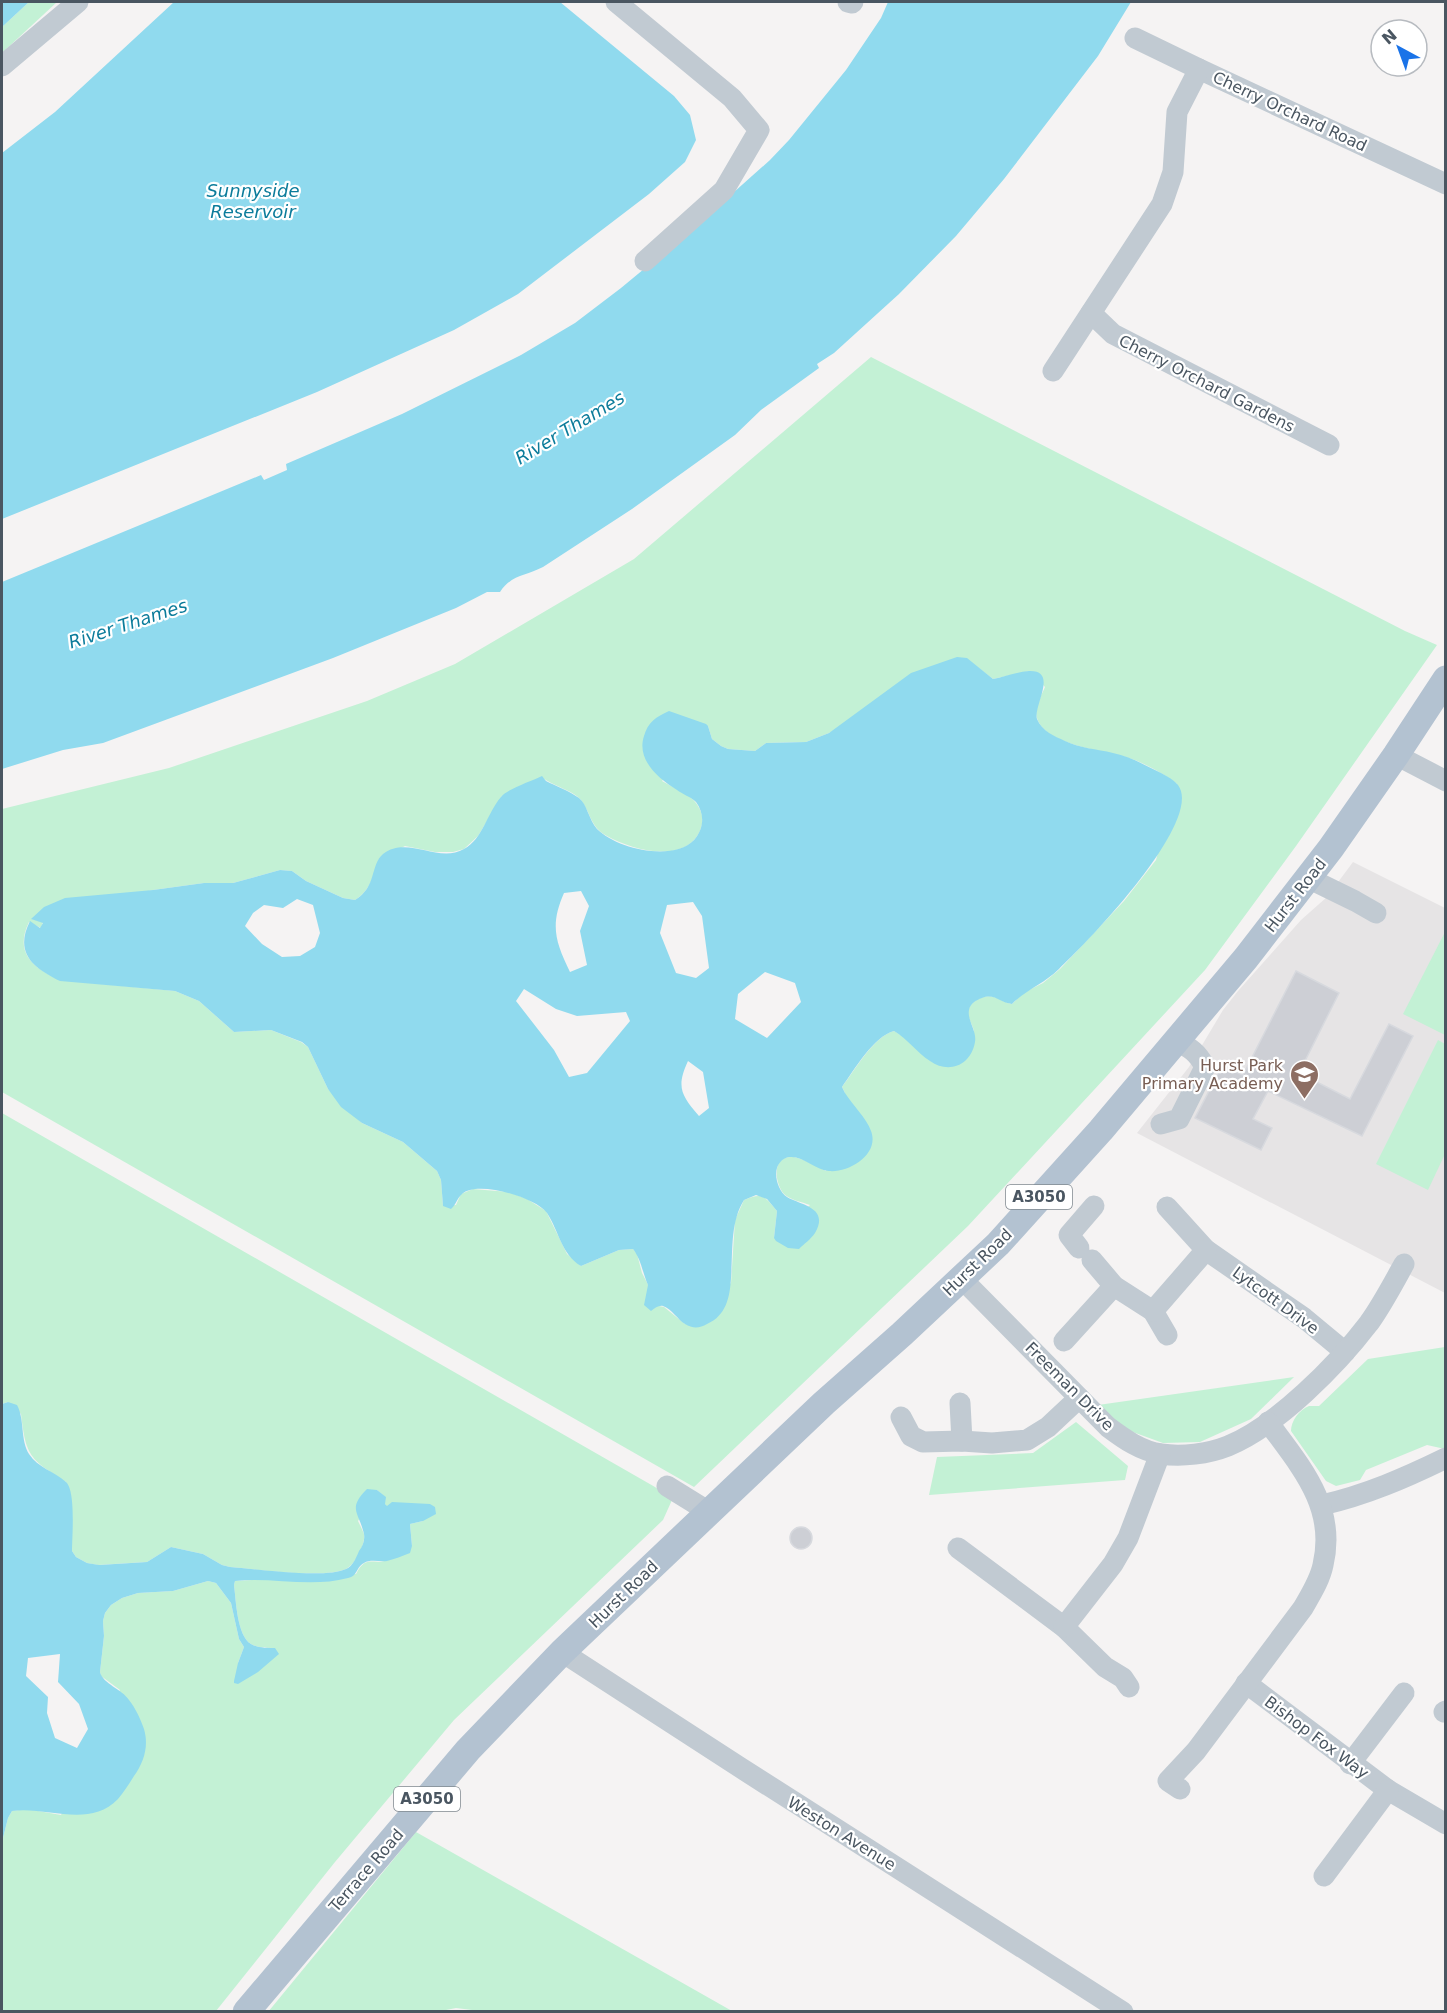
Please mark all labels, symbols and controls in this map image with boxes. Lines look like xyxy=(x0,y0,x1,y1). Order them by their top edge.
north arrow xyxy=(1369,18,1429,78)
text: N xyxy=(1378,25,1401,49)
street label: Cherry Orchard Road xyxy=(1210,67,1370,156)
water label: Sunnyside Reservoir xyxy=(206,180,300,222)
street label: Cherry Orchard Gardens xyxy=(1116,331,1298,436)
water label: River Thames xyxy=(511,387,628,468)
water label: River Thames xyxy=(66,594,190,653)
street label: Hurst Road xyxy=(1261,855,1330,936)
place label: Hurst Park Primary Academy xyxy=(1142,1056,1284,1093)
school or university icon: Hurst Park Primary Academy xyxy=(1288,1058,1320,1100)
road number: A3050 xyxy=(1006,1185,1072,1209)
street label: Hurst Road xyxy=(939,1225,1016,1300)
street label: Lytcott Drive xyxy=(1229,1263,1323,1338)
street label: Freeman Drive xyxy=(1021,1338,1118,1435)
street label: Hurst Road xyxy=(585,1557,662,1632)
street label: Bishop Fox Way xyxy=(1261,1692,1373,1783)
road number: A3050 xyxy=(394,1787,460,1811)
street label: Weston Avenue xyxy=(784,1793,899,1874)
street label: Terrace Road xyxy=(325,1825,407,1916)

